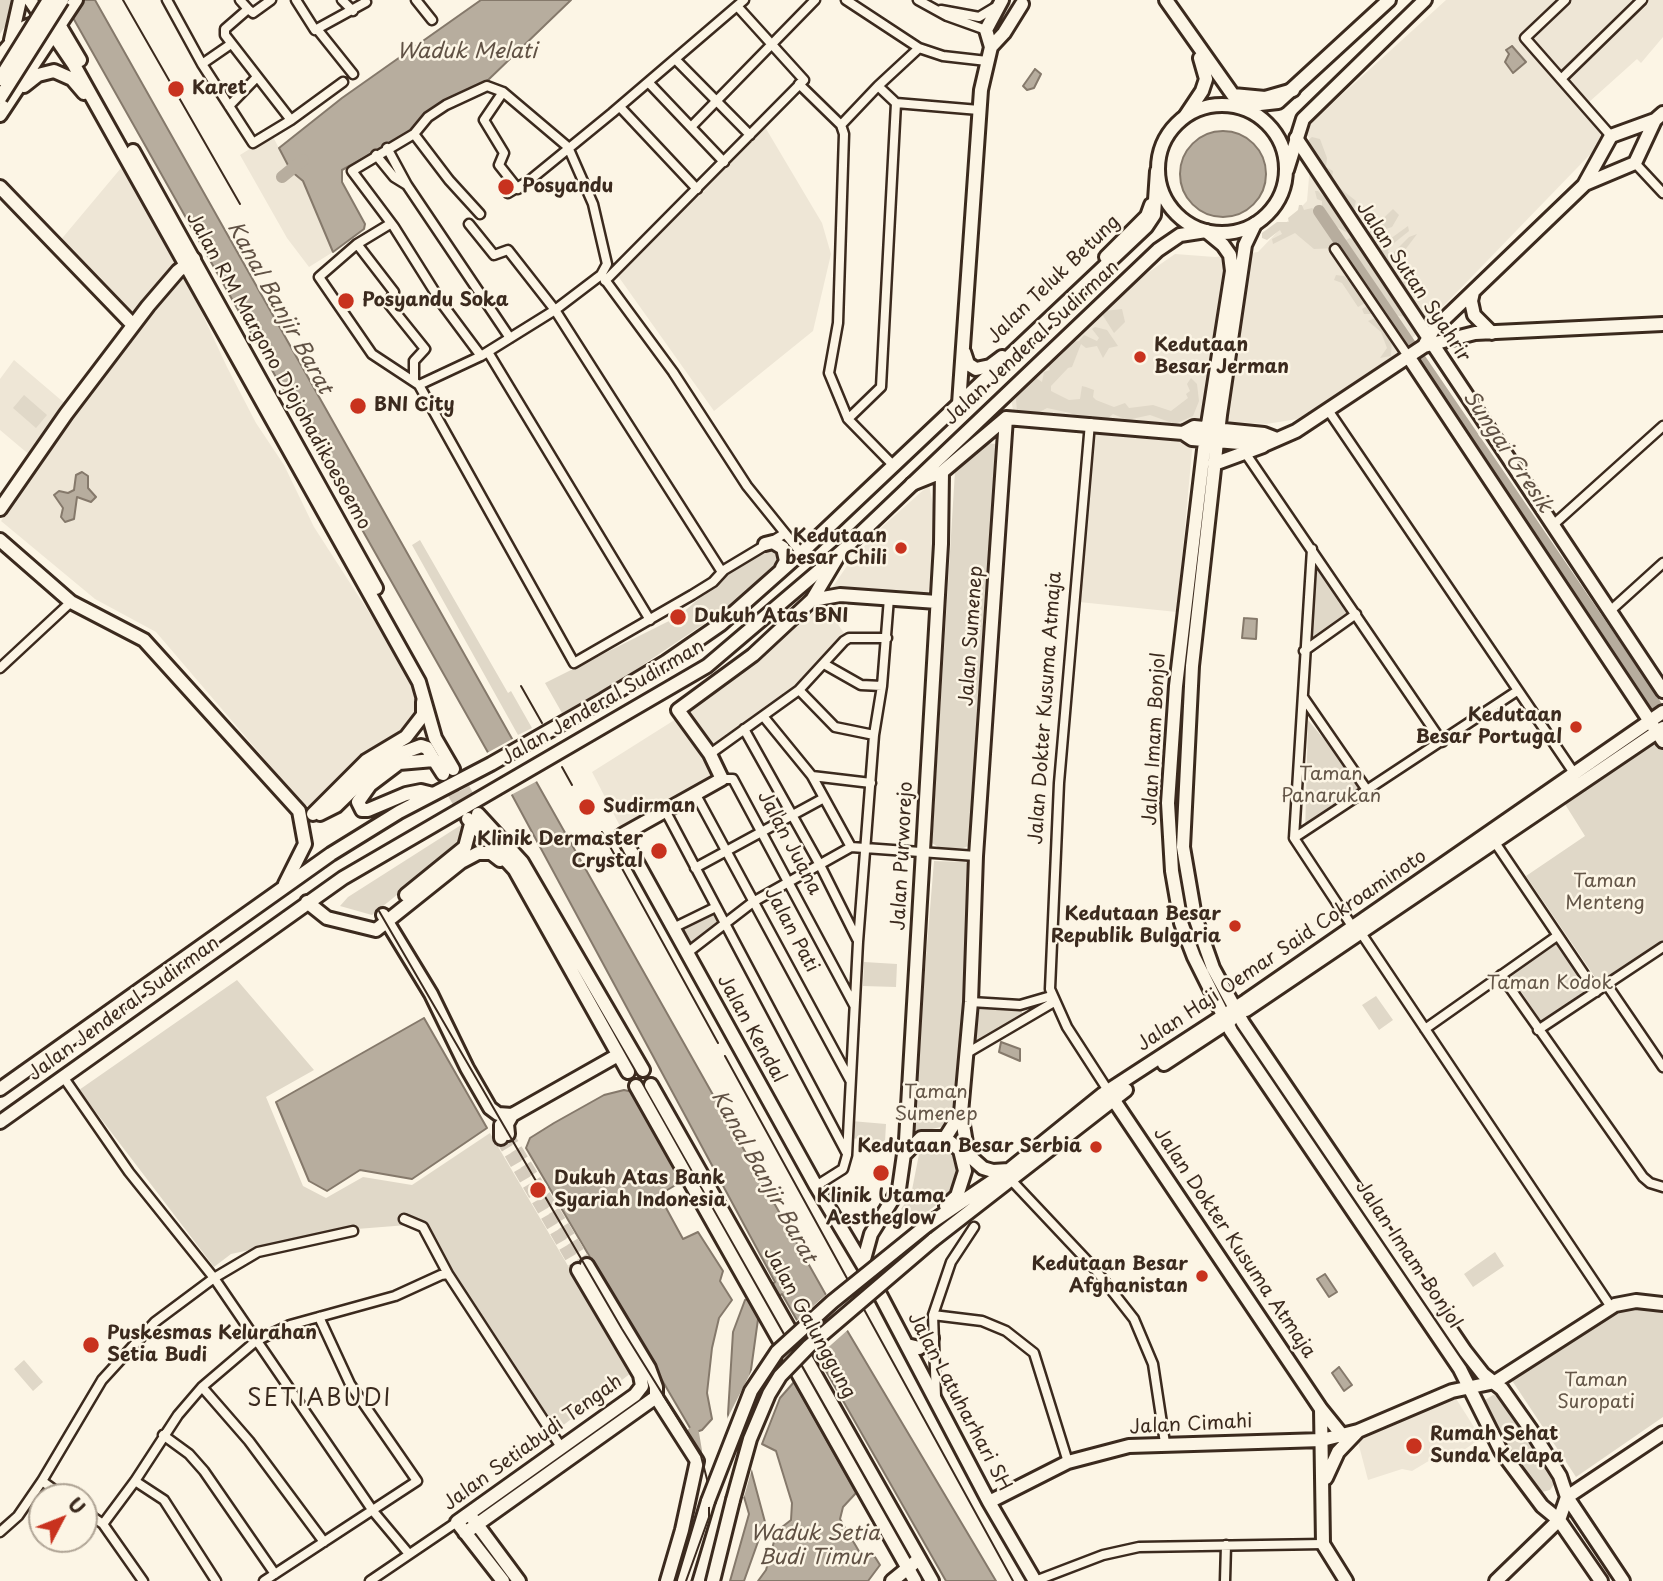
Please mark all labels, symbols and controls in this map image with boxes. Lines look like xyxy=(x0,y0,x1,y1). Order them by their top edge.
water label: Waduk Melati xyxy=(397,39,537,65)
place label: Karet xyxy=(192,78,247,100)
marker: Karet xyxy=(166,79,186,99)
place label: Posyandu xyxy=(522,176,613,198)
marker: Posyandu xyxy=(496,177,516,197)
street label: Jalan Sutan Syahrir xyxy=(1351,198,1475,366)
street label: Jalan RM Margono Djojohadikoesoemo xyxy=(181,208,375,534)
street label: Jalan Teluk Betung xyxy=(983,211,1125,349)
water label: Kanal Banjir Barat xyxy=(221,217,337,399)
street label: Jalan Jenderal Sudirman xyxy=(940,256,1124,430)
place label: Posyandu Soka xyxy=(362,290,509,312)
marker: Posyandu Soka xyxy=(336,291,356,311)
place label: Kedutaan Besar Jerman xyxy=(1154,335,1289,379)
marker: Kedutaan Besar Jerman xyxy=(1132,349,1148,365)
water label: Sungai Gresik xyxy=(1457,386,1557,518)
place label: BNI City xyxy=(374,395,454,417)
marker: BNI City xyxy=(348,396,368,416)
place label: Kedutaan besar Chili xyxy=(785,526,887,570)
marker: Kedutaan besar Chili xyxy=(893,540,909,556)
street label: Jalan Sumenep xyxy=(956,565,988,707)
street label: Jalan Dokter Kusuma Atmaja xyxy=(1025,571,1067,845)
place label: Dukuh Atas BNI xyxy=(694,606,848,628)
marker: Dukuh Atas BNI xyxy=(668,607,688,627)
street label: Jalan Jenderal Sudirman xyxy=(497,635,709,771)
street label: Jalan Imam Bonjol xyxy=(1139,652,1171,826)
place label: Kedutaan Besar Portugal xyxy=(1415,705,1562,749)
marker: Kedutaan Besar Portugal xyxy=(1568,719,1584,735)
park label: Taman Panarukan xyxy=(1281,764,1381,808)
street label: Jalan Purworejo xyxy=(888,781,918,931)
street label: Jalan Juana xyxy=(752,787,826,899)
place label: Sudirman xyxy=(603,796,695,818)
marker: Sudirman xyxy=(577,797,597,817)
place label: Klinik Dermaster Crystal xyxy=(477,829,643,873)
marker: Klinik Dermaster Crystal xyxy=(649,841,669,861)
street label: Jalan Haji Oemar Said Cokroaminoto xyxy=(1133,845,1431,1057)
park label: Taman Menteng xyxy=(1565,871,1645,915)
street label: Jalan Pati xyxy=(759,884,823,976)
place label: Kedutaan Besar Republik Bulgaria xyxy=(1051,904,1221,948)
marker: Kedutaan Besar Republik Bulgaria xyxy=(1227,918,1243,934)
street label: Jalan Jenderal Sudirman xyxy=(24,932,224,1086)
street label: Jalan Kendal xyxy=(712,971,790,1087)
park label: Taman Kodok xyxy=(1487,973,1613,995)
park label: Taman Sumenep xyxy=(894,1082,978,1126)
water label: Kanal Banjir Barat xyxy=(705,1086,821,1268)
street label: Jalan Dokter Kusuma Atmaja xyxy=(1148,1123,1320,1363)
place label: Kedutaan Besar Serbia xyxy=(857,1136,1082,1158)
marker: Kedutaan Besar Serbia xyxy=(1088,1139,1104,1155)
marker: Klinik Utama Aestheglow xyxy=(871,1163,891,1183)
place label: Dukuh Atas Bank Syariah Indonesia xyxy=(554,1168,727,1212)
street label: Jalan Imam Bonjol xyxy=(1350,1177,1466,1333)
marker: Dukuh Atas Bank Syariah Indonesia xyxy=(528,1180,548,1200)
place label: Klinik Utama Aestheglow xyxy=(816,1186,946,1230)
street label: Jalan Galunggung xyxy=(758,1244,860,1402)
place label: Kedutaan Besar Afghanistan xyxy=(1032,1254,1188,1298)
marker: Kedutaan Besar Afghanistan xyxy=(1194,1268,1210,1284)
street label: Jalan Latuharhari SH xyxy=(902,1309,1016,1495)
place label: Puskesmas Kelurahan Setia Budi xyxy=(107,1323,317,1367)
marker: Puskesmas Kelurahan Setia Budi xyxy=(81,1335,101,1355)
street label: Jalan Setiabudi Tengah xyxy=(439,1370,627,1516)
park label: Taman Suropati xyxy=(1557,1370,1635,1414)
district label: SETIABUDI xyxy=(248,1386,392,1414)
street label: Jalan Cimahi xyxy=(1129,1410,1253,1440)
place label: Rumah Sehat Sunda Kelapa xyxy=(1430,1424,1563,1468)
marker: Rumah Sehat Sunda Kelapa xyxy=(1404,1436,1424,1456)
north arrow xyxy=(28,1483,98,1553)
text: U xyxy=(62,1491,92,1520)
water label: Waduk Setia Budi Timur xyxy=(750,1521,880,1571)

